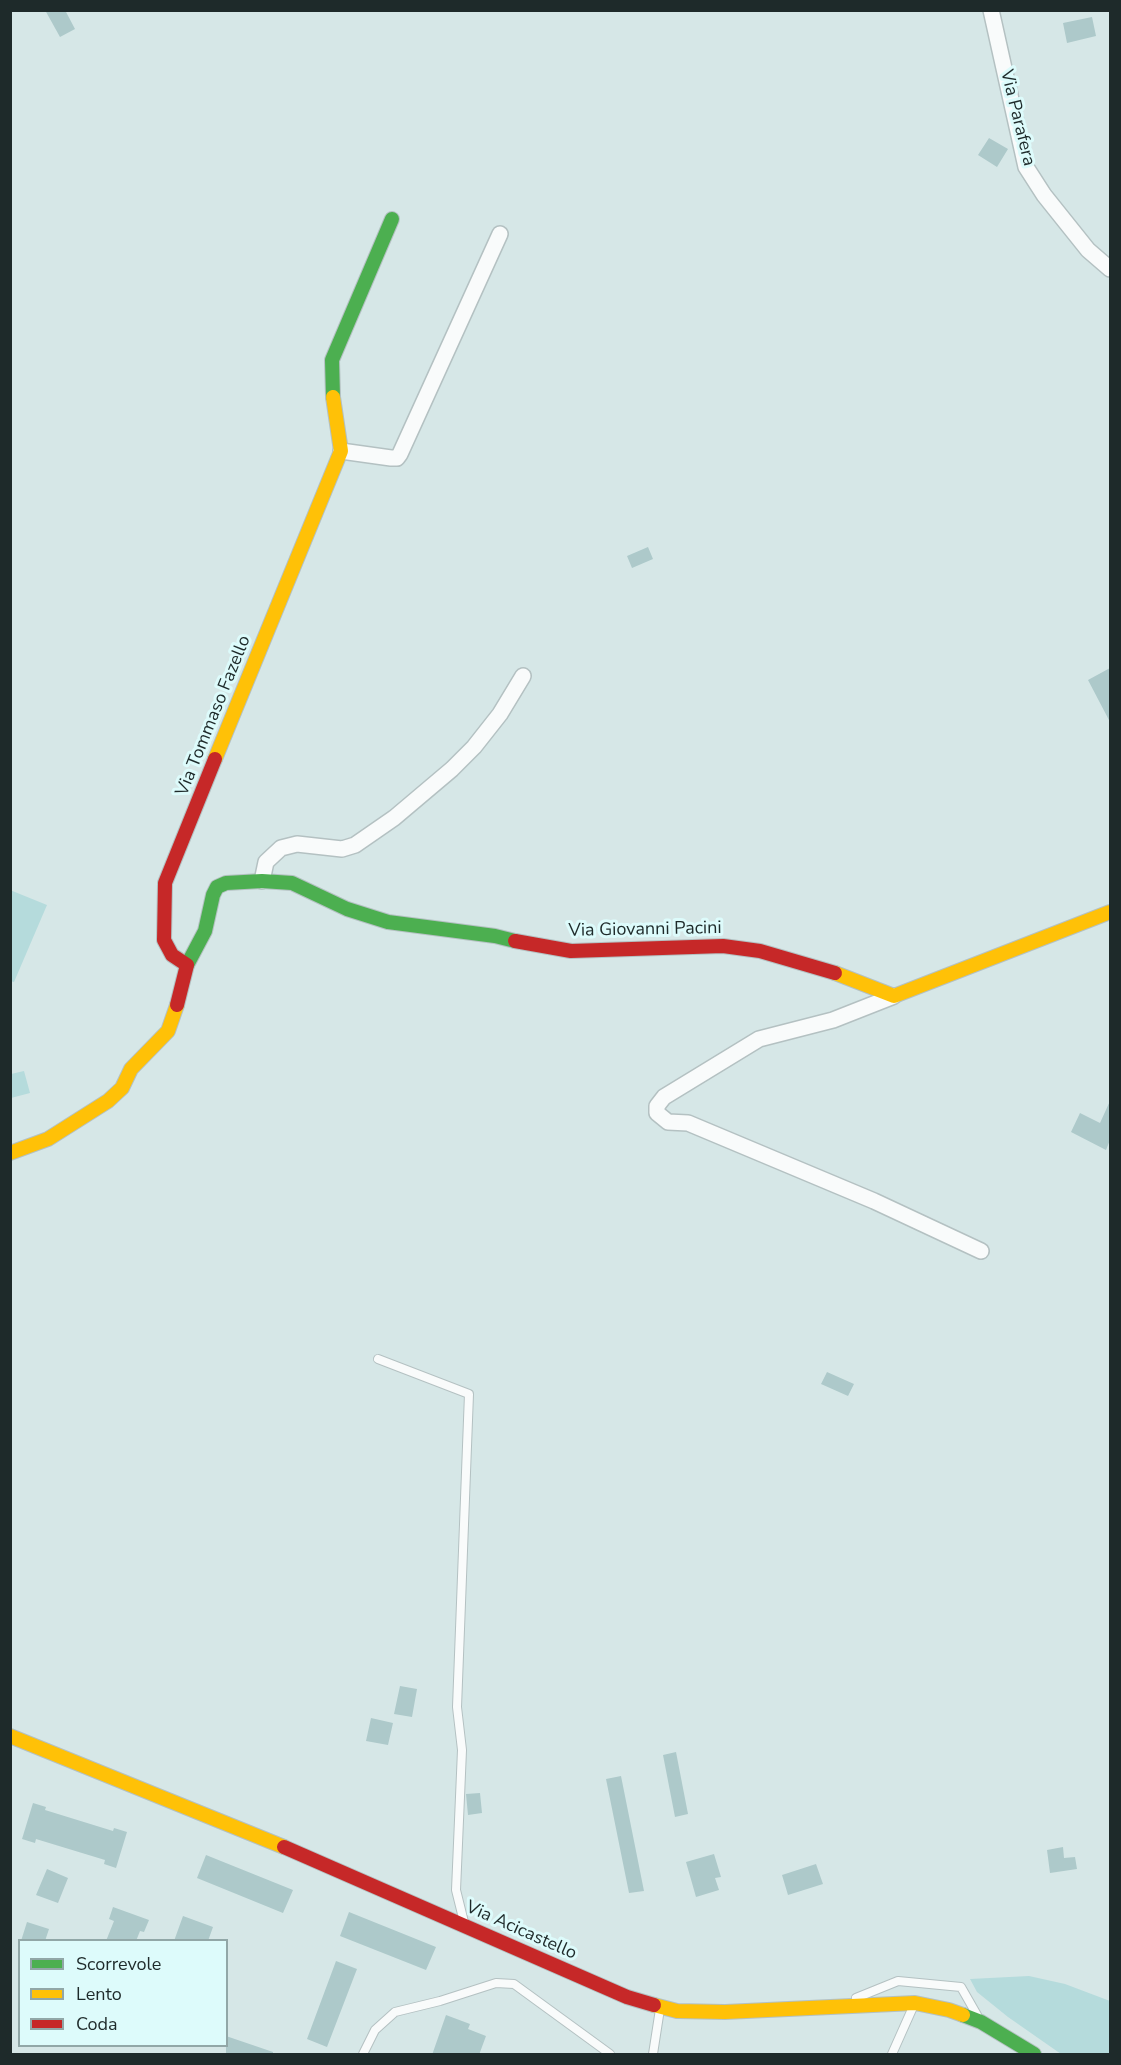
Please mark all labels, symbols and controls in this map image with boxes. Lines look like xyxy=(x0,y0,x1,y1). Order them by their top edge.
street label: Via Parafera xyxy=(995,68,1039,168)
street label: Via Tommaso Fazello xyxy=(172,633,256,799)
street label: Via Giovanni Pacini xyxy=(568,918,722,942)
street label: Via Acicastello xyxy=(462,1897,580,1965)
legend xyxy=(18,1939,228,2047)
text: Scorrevole xyxy=(76,1952,161,1976)
text: Lento xyxy=(76,1982,122,2006)
text: Coda xyxy=(76,2012,118,2036)

